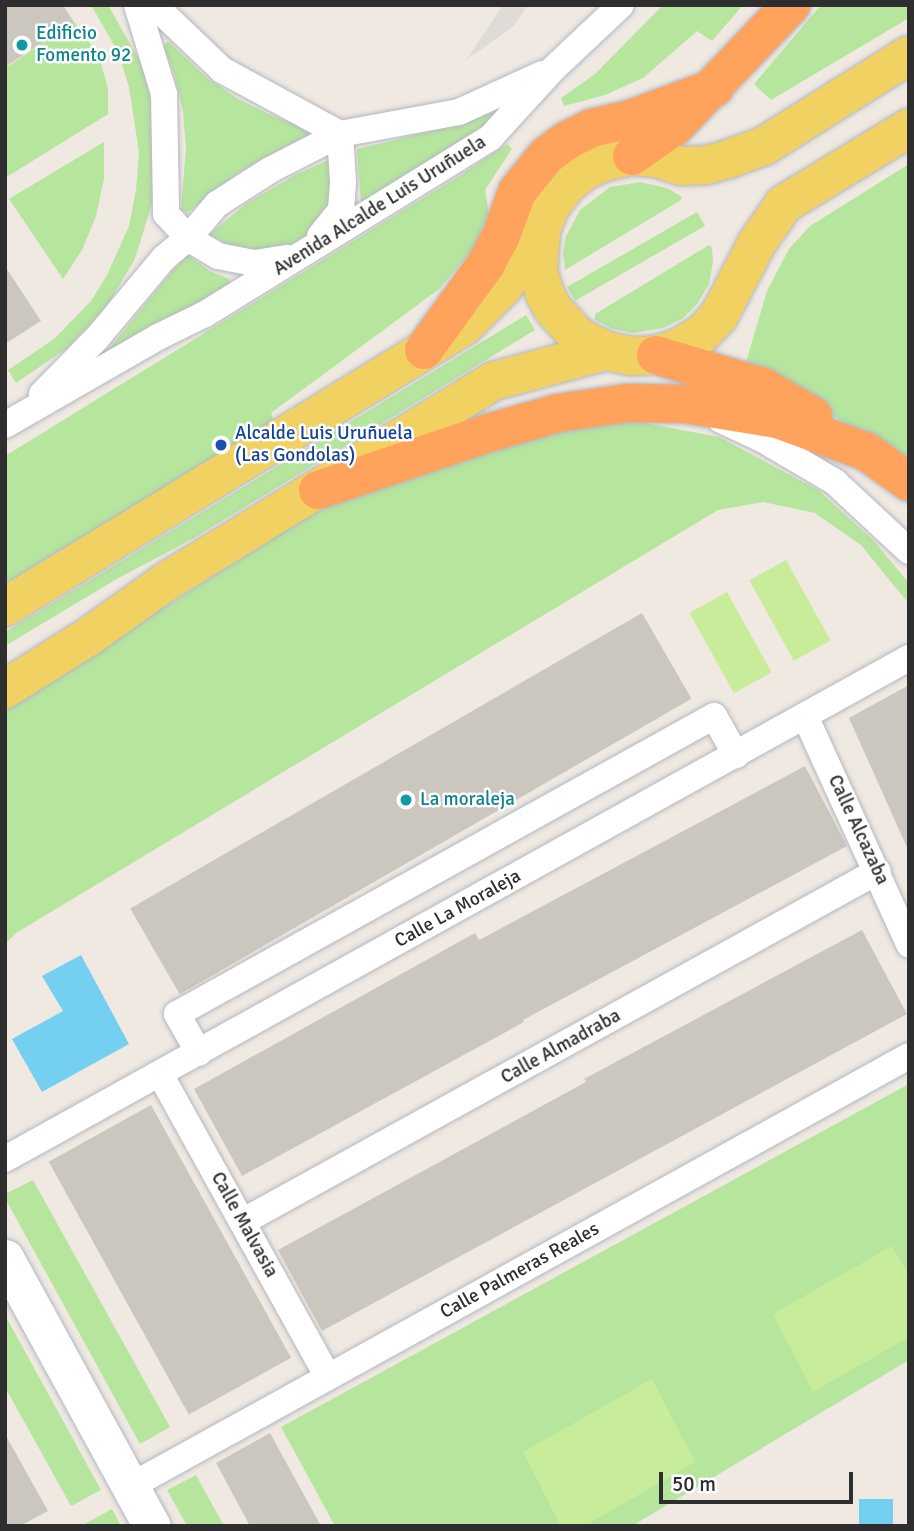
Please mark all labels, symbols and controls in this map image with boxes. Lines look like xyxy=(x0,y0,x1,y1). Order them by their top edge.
place label: Edificio Fomento 92 xyxy=(36,23,131,67)
marker: Edificio Fomento 92 xyxy=(14,37,30,53)
street label: Avenida Alcalde Luis Uruñuela xyxy=(270,131,490,281)
place label: Alcalde Luis Uruñuela (Las Gondolas) xyxy=(235,423,413,467)
marker: Alcalde Luis Uruñuela (Las Gondolas) xyxy=(213,437,229,453)
street label: Calle Alcazaba xyxy=(823,771,893,889)
place label: La moraleja xyxy=(420,789,515,811)
marker: La moraleja xyxy=(398,792,414,808)
street label: Calle La Moraleja xyxy=(391,865,525,953)
street label: Calle Almadraba xyxy=(497,1005,625,1089)
street label: Calle Malvasia xyxy=(206,1168,282,1282)
street label: Calle Palmeras Reales xyxy=(437,1218,603,1324)
scale bar xyxy=(662,1458,856,1502)
text: 50 m xyxy=(672,1471,716,1497)

